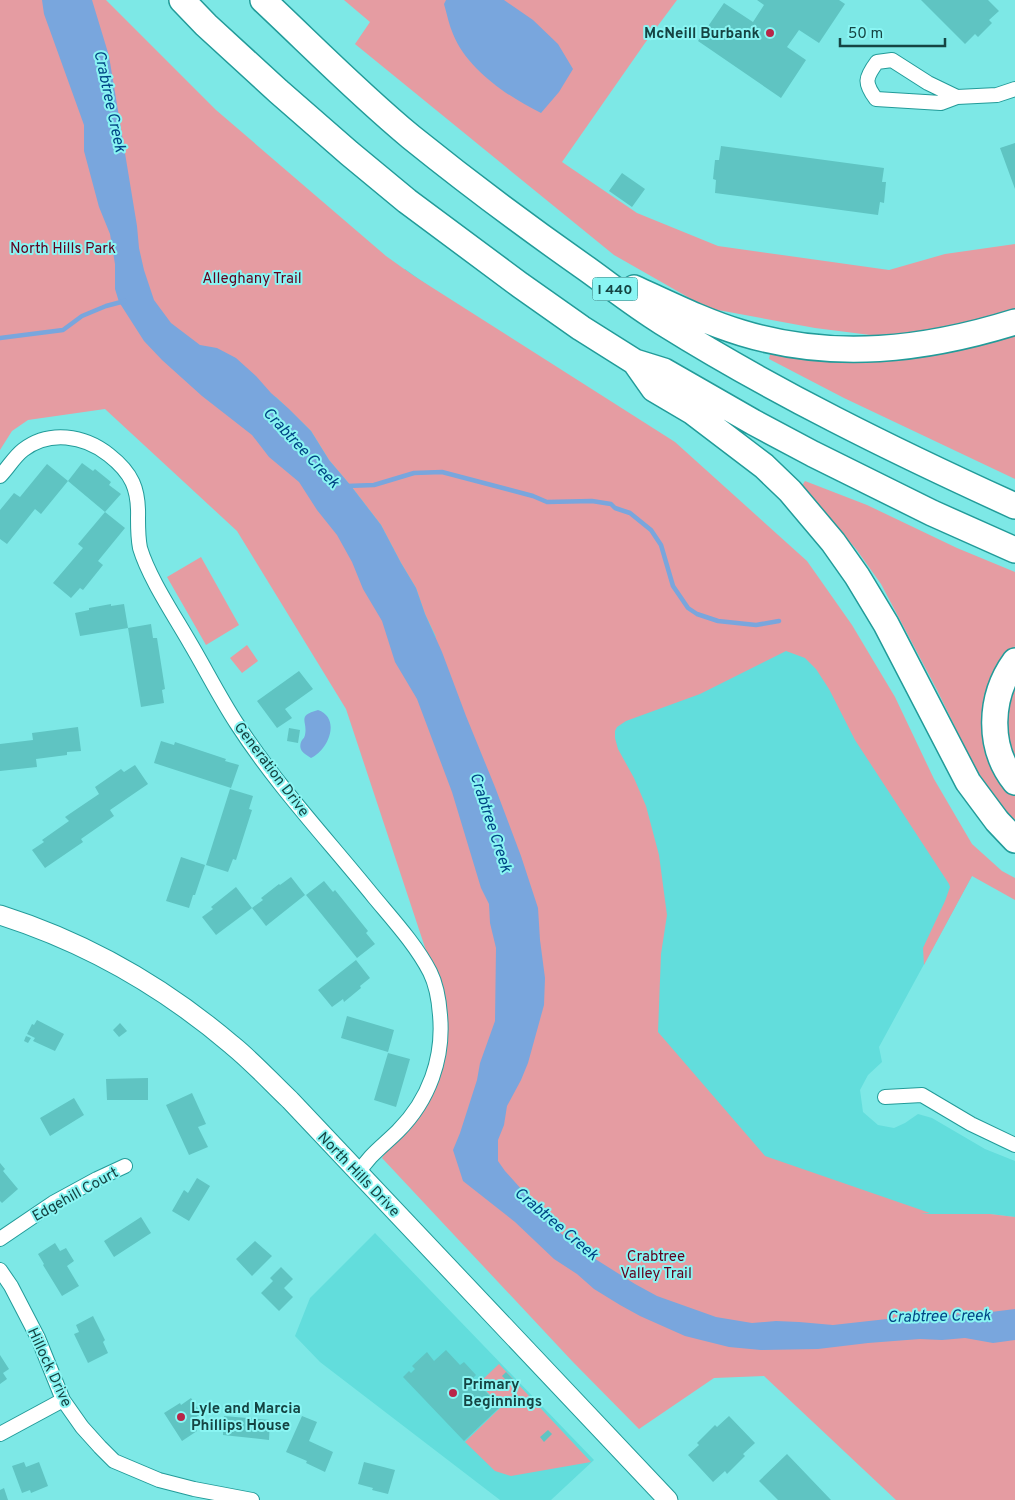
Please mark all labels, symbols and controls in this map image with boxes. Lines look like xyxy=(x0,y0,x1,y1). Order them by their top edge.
scale bar xyxy=(840,15,945,47)
place label: McNeill Burbank xyxy=(644,25,760,44)
text: 50 m xyxy=(848,25,883,44)
marker: McNeill Burbank xyxy=(764,27,776,39)
water label: Crabtree Creek xyxy=(88,49,130,155)
park label: North Hills Park xyxy=(10,240,116,259)
park label: Alleghany Trail xyxy=(202,270,302,289)
road number: I 440 xyxy=(592,278,638,300)
water label: Crabtree Creek xyxy=(258,404,344,494)
street label: Generation Drive xyxy=(229,719,313,821)
water label: Crabtree Creek xyxy=(465,770,516,876)
street label: North Hills Drive xyxy=(313,1129,403,1221)
street label: Edgehill Court xyxy=(29,1164,122,1227)
water label: Crabtree Creek xyxy=(510,1184,603,1266)
park label: Crabtree Valley Trail xyxy=(620,1248,692,1284)
water label: Crabtree Creek xyxy=(887,1306,992,1328)
street label: Hillock Drive xyxy=(22,1325,75,1410)
place label: Primary Beginnings xyxy=(463,1376,542,1412)
marker: Primary Beginnings xyxy=(447,1387,459,1399)
place label: Lyle and Marcia Phillips House xyxy=(191,1400,301,1436)
marker: Lyle and Marcia Phillips House xyxy=(175,1411,187,1423)

